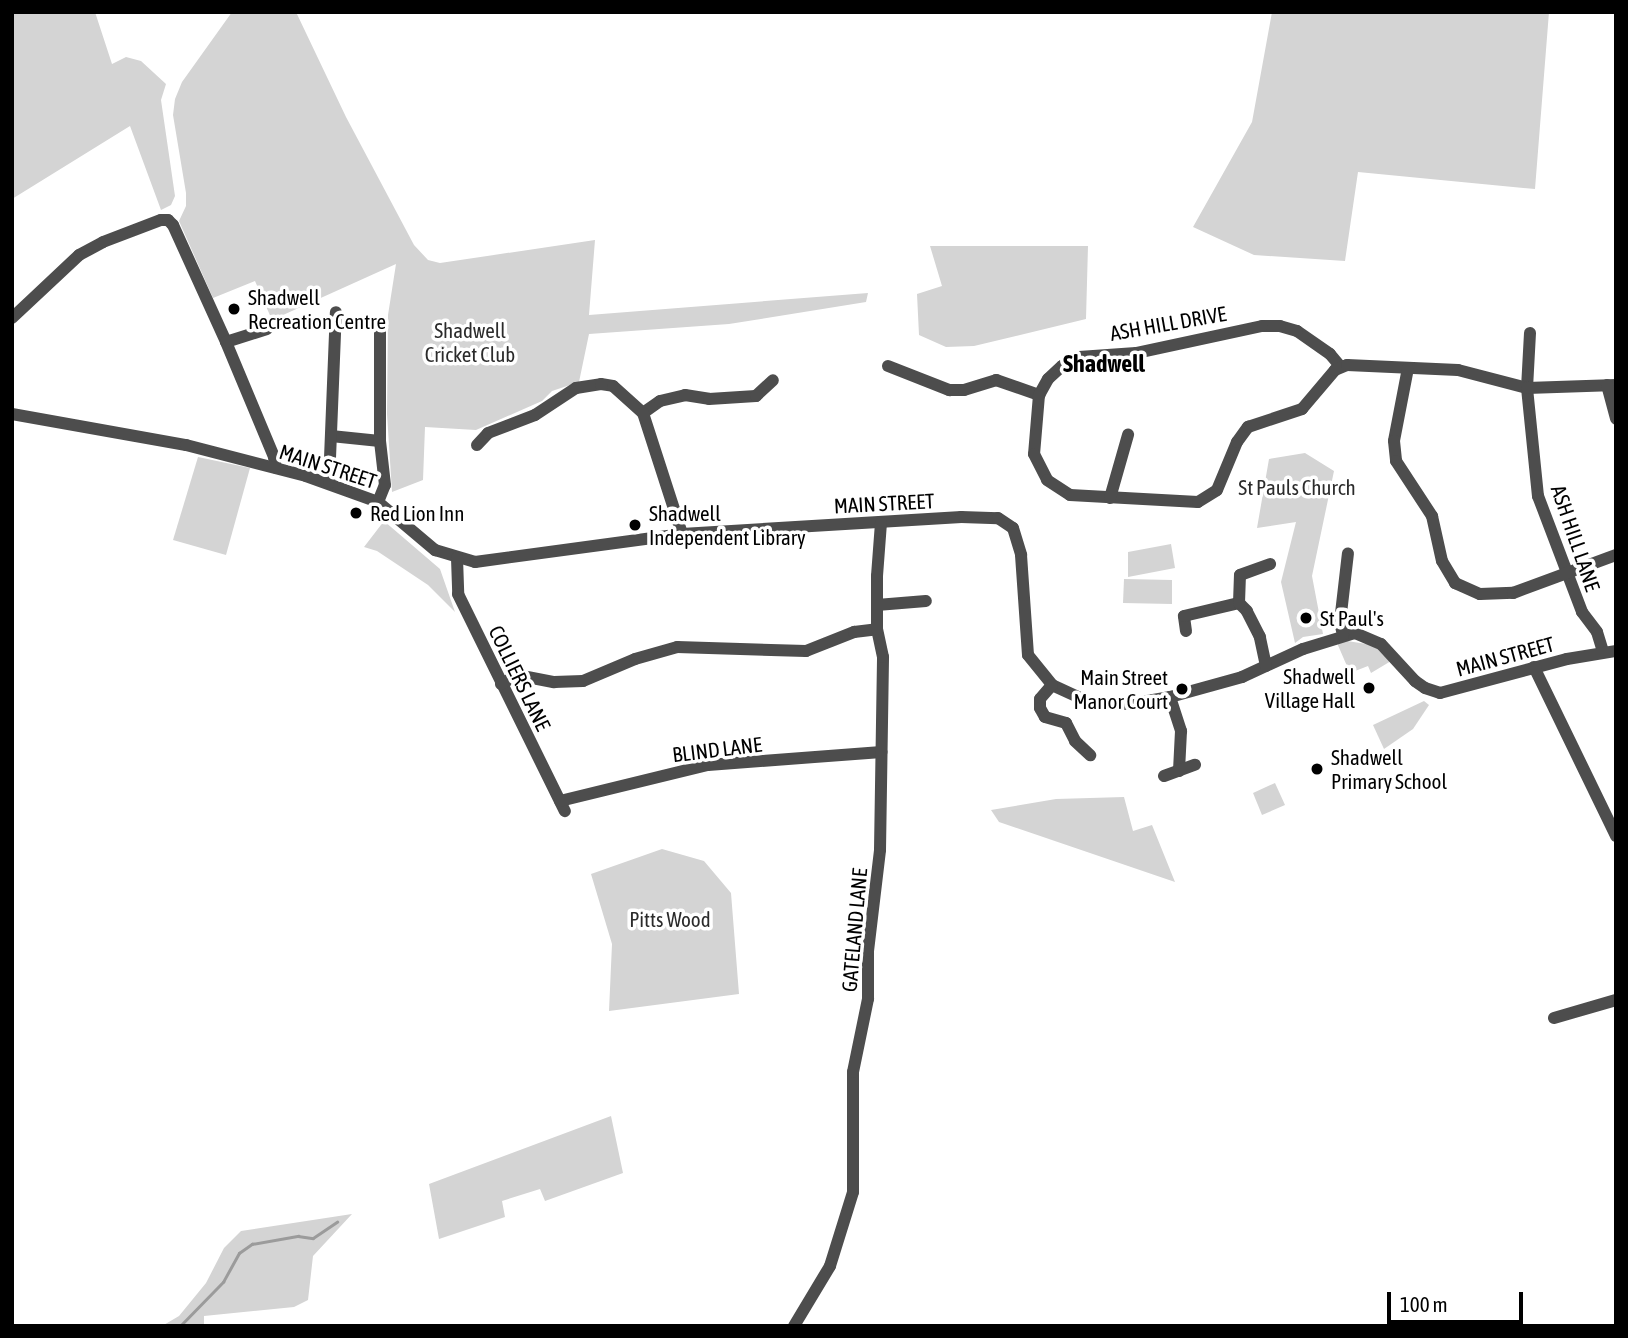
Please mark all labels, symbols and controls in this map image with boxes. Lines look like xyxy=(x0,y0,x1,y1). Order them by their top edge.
place label: Shadwell Recreation Centre xyxy=(248,284,386,334)
street label: ASH HILL DRIVE xyxy=(1108,300,1228,346)
marker: Shadwell Recreation Centre xyxy=(226,301,242,317)
park label: Shadwell Cricket Club xyxy=(425,317,515,367)
district label: Shadwell xyxy=(1063,350,1145,378)
street label: MAIN STREET xyxy=(276,438,380,494)
park label: St Pauls Church xyxy=(1238,474,1356,500)
street label: ASH HILL LANE xyxy=(1546,482,1606,594)
street label: MAIN STREET xyxy=(833,488,935,518)
place label: Red Lion Inn xyxy=(370,500,464,526)
place label: Shadwell Independent Library xyxy=(649,500,806,550)
marker: Red Lion Inn xyxy=(348,505,364,521)
marker: Shadwell Independent Library xyxy=(627,517,643,533)
place label: St Paul's xyxy=(1320,605,1384,631)
marker: St Paul's xyxy=(1298,610,1314,626)
street label: COLLIERS LANE xyxy=(484,621,556,735)
street label: MAIN STREET xyxy=(1453,631,1557,681)
place label: Shadwell Village Hall xyxy=(1265,663,1355,713)
place label: Main Street Manor Court xyxy=(1074,664,1168,714)
marker: Shadwell Village Hall xyxy=(1361,680,1377,696)
marker: Main Street Manor Court xyxy=(1174,681,1190,697)
street label: BLIND LANE xyxy=(671,731,763,767)
place label: Shadwell Primary School xyxy=(1331,744,1447,794)
marker: Shadwell Primary School xyxy=(1309,761,1325,777)
street label: GATELAND LANE xyxy=(836,867,872,993)
park label: Pitts Wood xyxy=(629,906,711,932)
scale bar xyxy=(1390,1278,1526,1322)
text: 100 m xyxy=(1400,1292,1448,1316)

